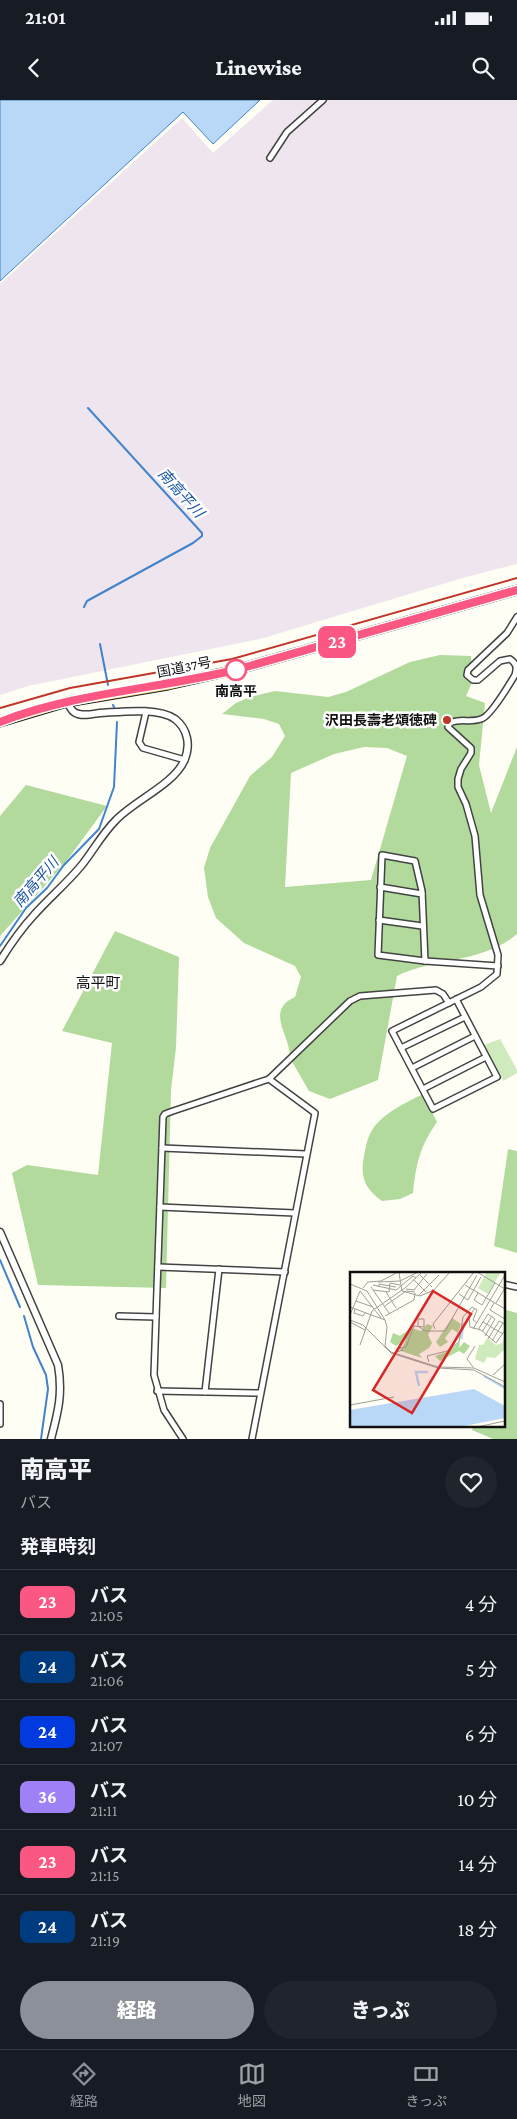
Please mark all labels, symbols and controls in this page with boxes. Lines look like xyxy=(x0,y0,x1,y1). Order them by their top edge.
text: 21:01 xyxy=(25,7,66,28)
icon: back xyxy=(20,54,48,82)
icon: search xyxy=(469,54,497,82)
text: Linewise xyxy=(215,55,302,80)
water label: 南高平川 xyxy=(155,465,208,522)
line badge: 23 xyxy=(314,626,360,658)
text: 23 xyxy=(328,632,346,652)
street label: 国道37号 xyxy=(155,654,213,680)
marker: 南高平 xyxy=(225,659,247,681)
place label: 南高平 xyxy=(215,683,257,699)
place label: 沢田長壽老頌徳碑 xyxy=(325,712,437,728)
marker: 沢田長壽老頌徳碑 xyxy=(441,714,453,726)
water label: 南高平川 xyxy=(10,853,63,910)
district label: 高平町 xyxy=(75,975,121,991)
inset map xyxy=(350,1272,504,1426)
text: 南高平 xyxy=(20,1456,92,1483)
button: heart xyxy=(445,1456,497,1508)
text: バス xyxy=(20,1494,52,1511)
text: 発車時刻 xyxy=(20,1536,96,1557)
text: バス xyxy=(90,1585,128,1606)
text: 23 xyxy=(39,1592,56,1612)
text: 4 分 xyxy=(465,1594,497,1615)
text: 21:05 xyxy=(90,1607,123,1624)
text: バス xyxy=(90,1650,128,1671)
text: 24 xyxy=(38,1657,57,1677)
text: 5 分 xyxy=(465,1659,497,1680)
text: 21:06 xyxy=(90,1672,124,1689)
text: バス xyxy=(90,1715,128,1736)
text: 24 xyxy=(38,1722,57,1742)
text: 6 分 xyxy=(465,1724,497,1745)
text: 21:07 xyxy=(90,1737,123,1754)
text: バス xyxy=(90,1780,128,1801)
text: 36 xyxy=(38,1787,57,1807)
text: 10 分 xyxy=(457,1789,497,1810)
text: 21:11 xyxy=(90,1802,117,1819)
text: バス xyxy=(90,1845,128,1866)
text: 23 xyxy=(39,1852,56,1872)
text: 14 分 xyxy=(458,1854,497,1875)
text: 21:15 xyxy=(90,1867,119,1884)
text: バス xyxy=(90,1910,128,1931)
text: 24 xyxy=(38,1917,57,1937)
text: 18 分 xyxy=(458,1919,497,1940)
text: 21:19 xyxy=(90,1932,120,1949)
button: 経路 xyxy=(20,1981,254,2039)
button: きっぷ xyxy=(264,1981,497,2039)
tab: 経路 xyxy=(70,2060,98,2110)
tab: 地図 xyxy=(238,2060,266,2110)
tab: きっぷ xyxy=(406,2060,447,2110)

